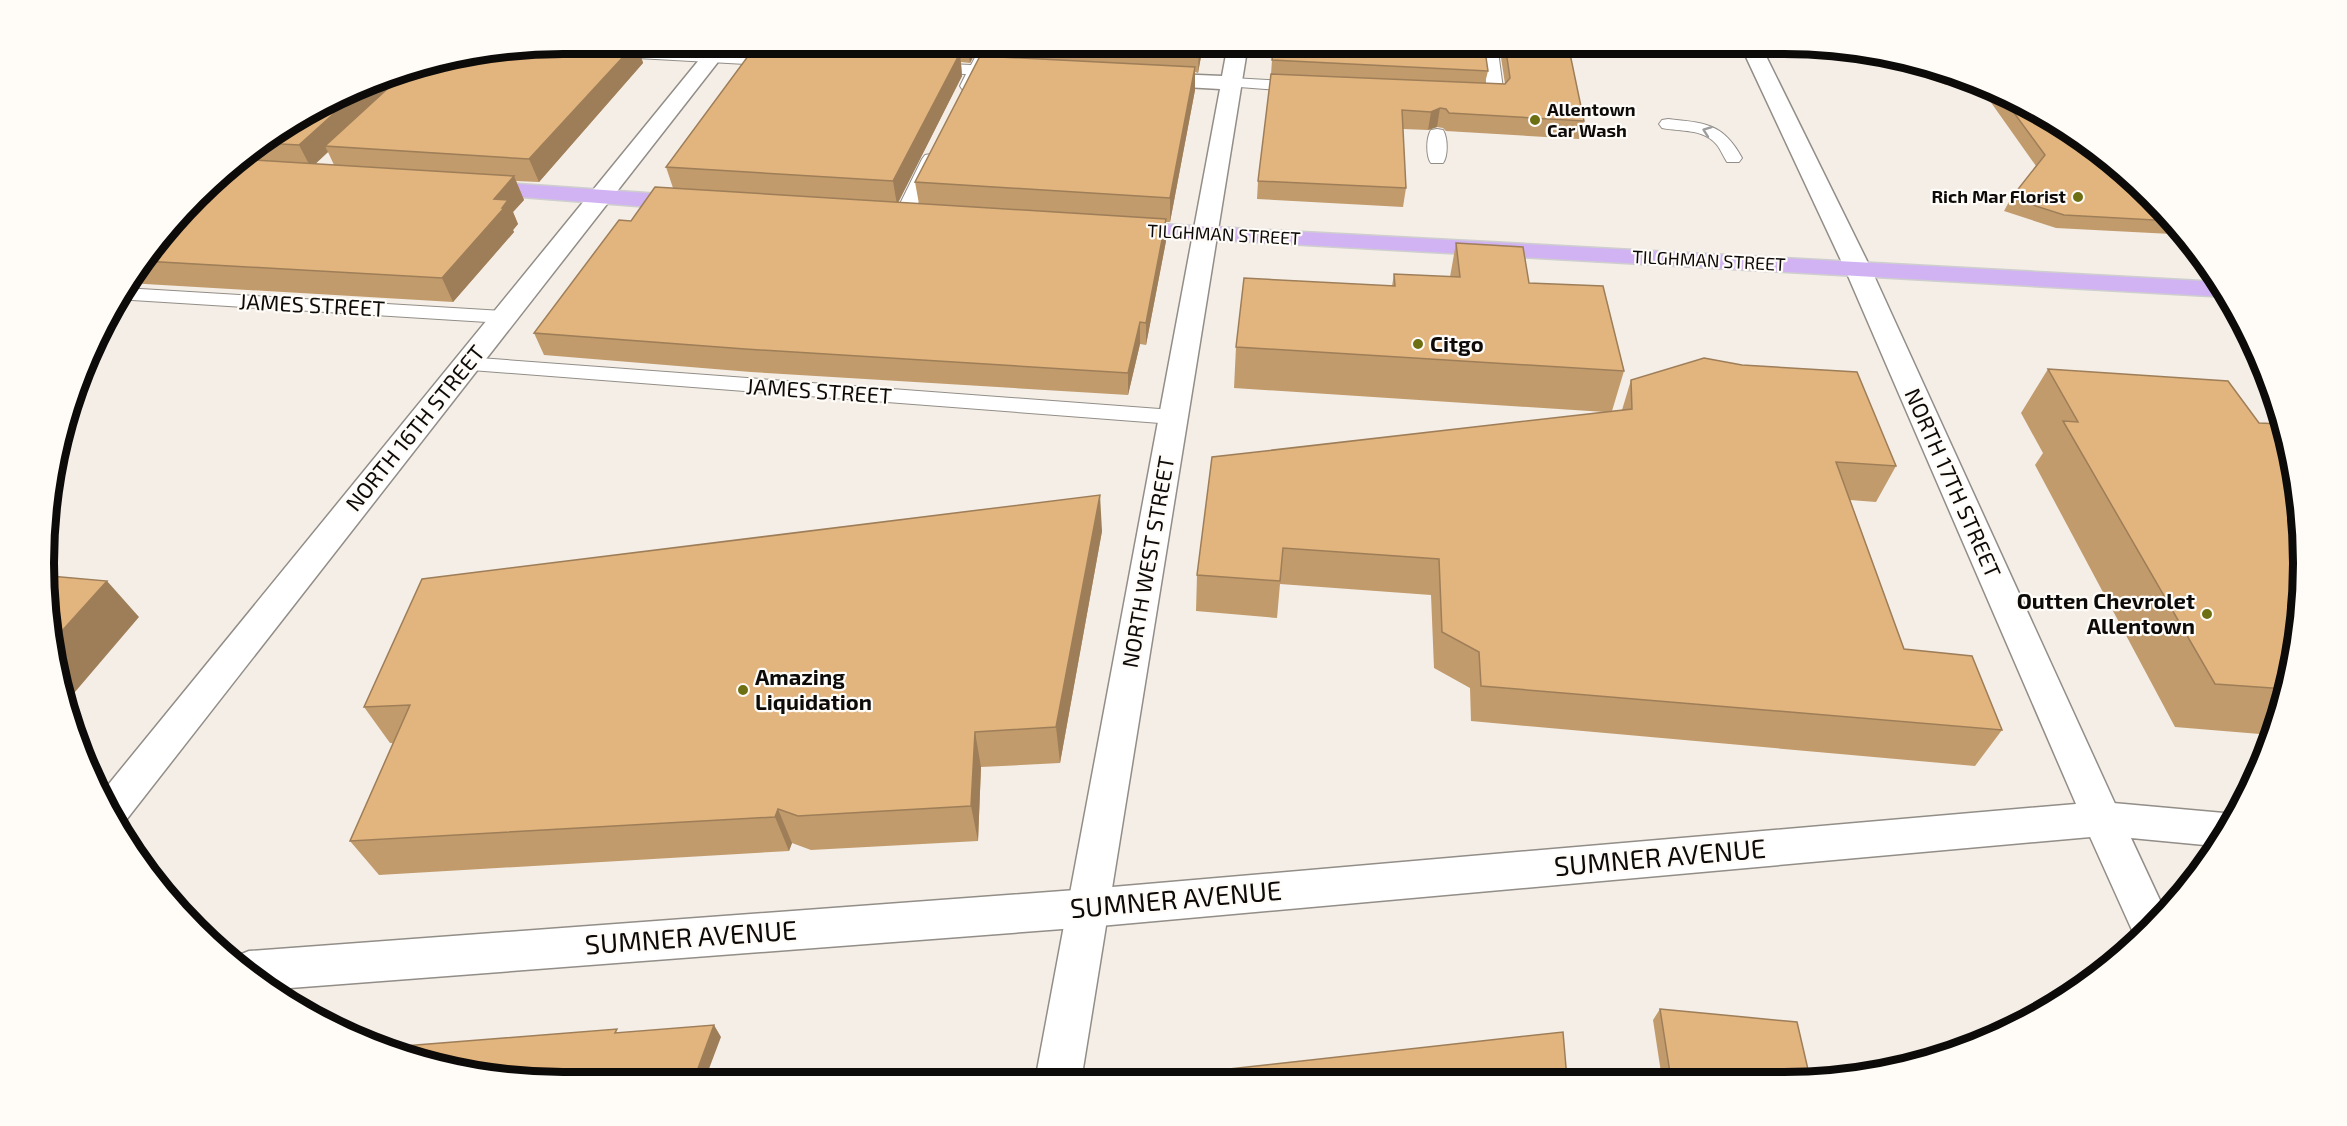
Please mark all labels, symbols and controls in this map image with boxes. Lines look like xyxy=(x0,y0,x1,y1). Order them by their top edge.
place label: Allentown Car Wash xyxy=(1547,98,1636,141)
marker: Allentown Car Wash xyxy=(1528,113,1542,127)
one-way arrow xyxy=(1702,126,1713,139)
place label: Rich Mar Florist xyxy=(1931,185,2067,207)
marker: Rich Mar Florist xyxy=(2071,190,2085,204)
street label: TILGHMAN STREET xyxy=(1147,219,1302,249)
street label: TILGHMAN STREET xyxy=(1632,245,1787,275)
street label: JAMES STREET xyxy=(238,287,386,321)
place label: Citgo xyxy=(1430,330,1484,356)
marker: Citgo xyxy=(1411,337,1425,351)
street label: NORTH 16TH STREET xyxy=(339,339,489,516)
street label: JAMES STREET xyxy=(745,372,893,408)
street label: NORTH 17TH STREET xyxy=(1900,384,2007,581)
street label: NORTH WEST STREET xyxy=(1116,454,1178,670)
place label: Outten Chevrolet Allentown xyxy=(2017,587,2195,638)
marker: Outten Chevrolet Allentown xyxy=(2200,607,2214,621)
place label: Amazing Liquidation xyxy=(755,663,872,714)
marker: Amazing Liquidation xyxy=(736,683,750,697)
street label: SUMNER AVENUE xyxy=(1553,831,1767,881)
street label: SUMNER AVENUE xyxy=(1069,873,1283,923)
street label: SUMNER AVENUE xyxy=(584,913,798,959)

